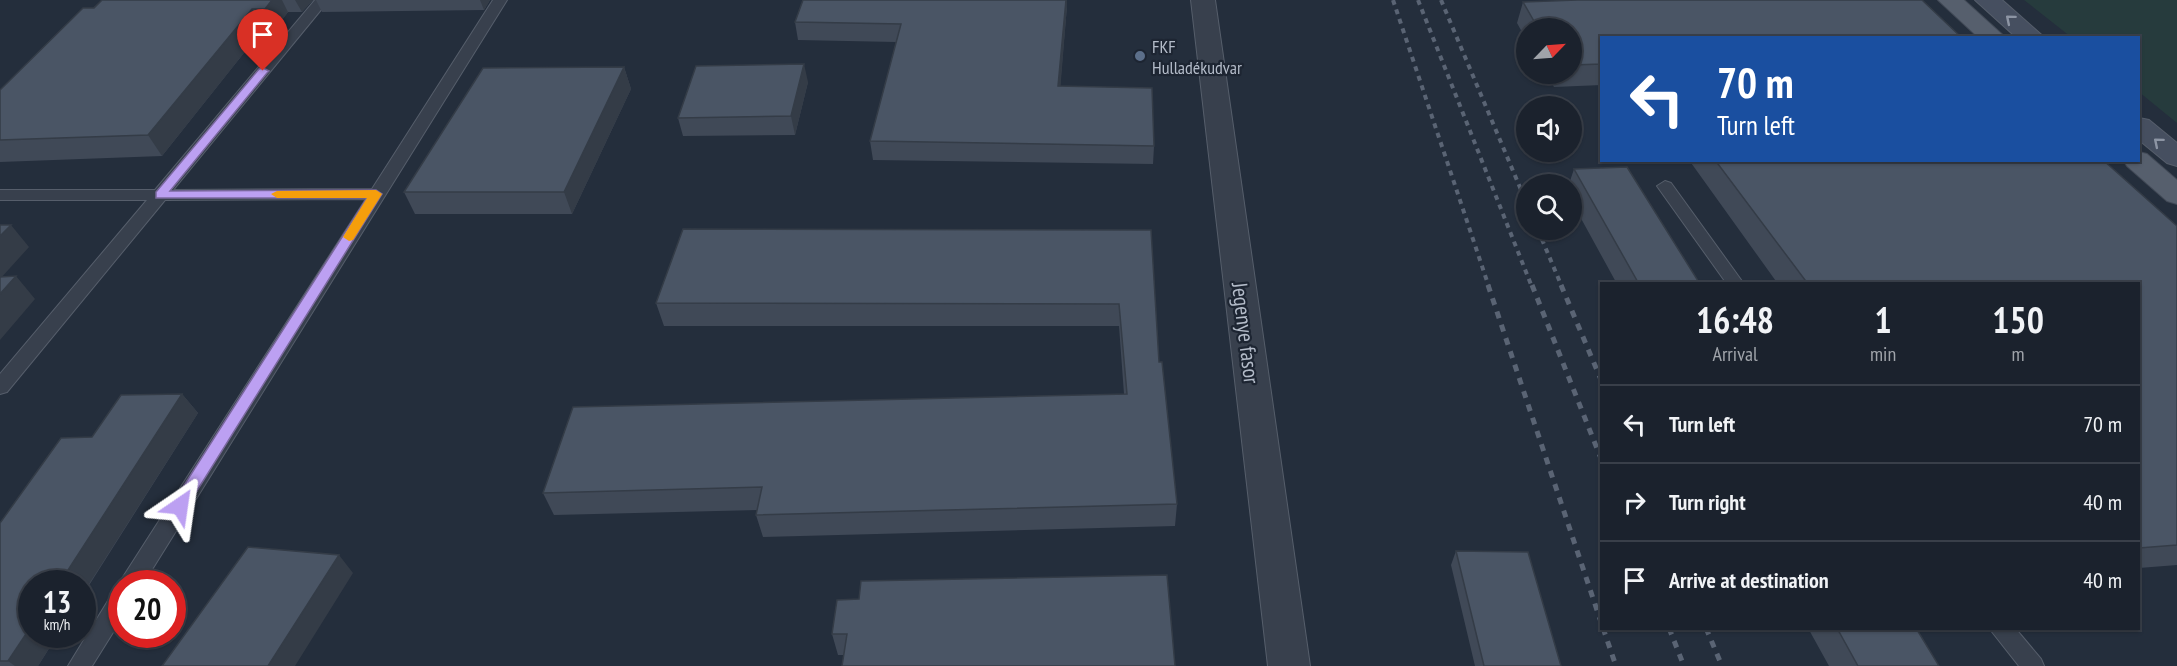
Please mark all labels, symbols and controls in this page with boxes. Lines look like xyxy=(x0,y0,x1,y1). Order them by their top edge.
pin xyxy=(237,9,288,71)
one-way arrow xyxy=(2006,15,2017,26)
icon: arrive xyxy=(246,18,279,51)
north arrow xyxy=(1516,18,1582,84)
map controls xyxy=(1516,18,1582,240)
place label: FKF Hulladékudvar xyxy=(1152,35,1242,79)
marker: FKF Hulladékudvar xyxy=(1133,49,1147,63)
text: 70 m xyxy=(1717,55,1794,110)
icon: left xyxy=(1618,60,1696,138)
button: sound xyxy=(1516,96,1582,162)
text: Turn left xyxy=(1717,108,1795,142)
one-way arrow xyxy=(2154,138,2165,149)
button: search xyxy=(1516,174,1582,240)
street label: Jegenye fasor xyxy=(1226,280,1266,385)
text: 16:48 xyxy=(1696,296,1774,343)
text: 1 xyxy=(1874,296,1892,343)
text: 150 xyxy=(1992,296,2044,343)
text: Arrival xyxy=(1712,341,1758,367)
text: min xyxy=(1870,341,1896,367)
text: m xyxy=(2012,341,2025,367)
icon: left xyxy=(1618,408,1651,441)
text: Turn left xyxy=(1669,410,1735,438)
text: 70 m xyxy=(2083,410,2122,438)
position arrow xyxy=(148,474,212,538)
icon: right xyxy=(1618,486,1651,519)
text: Turn right xyxy=(1669,488,1746,516)
text: 40 m xyxy=(2083,488,2122,516)
icon: arrive xyxy=(1618,564,1651,597)
text: Arrive at destination xyxy=(1669,566,1829,594)
text: 40 m xyxy=(2083,566,2122,594)
speed limit sign: 20 xyxy=(108,570,186,648)
text: 13 xyxy=(43,582,71,621)
text: km/h xyxy=(44,615,70,634)

